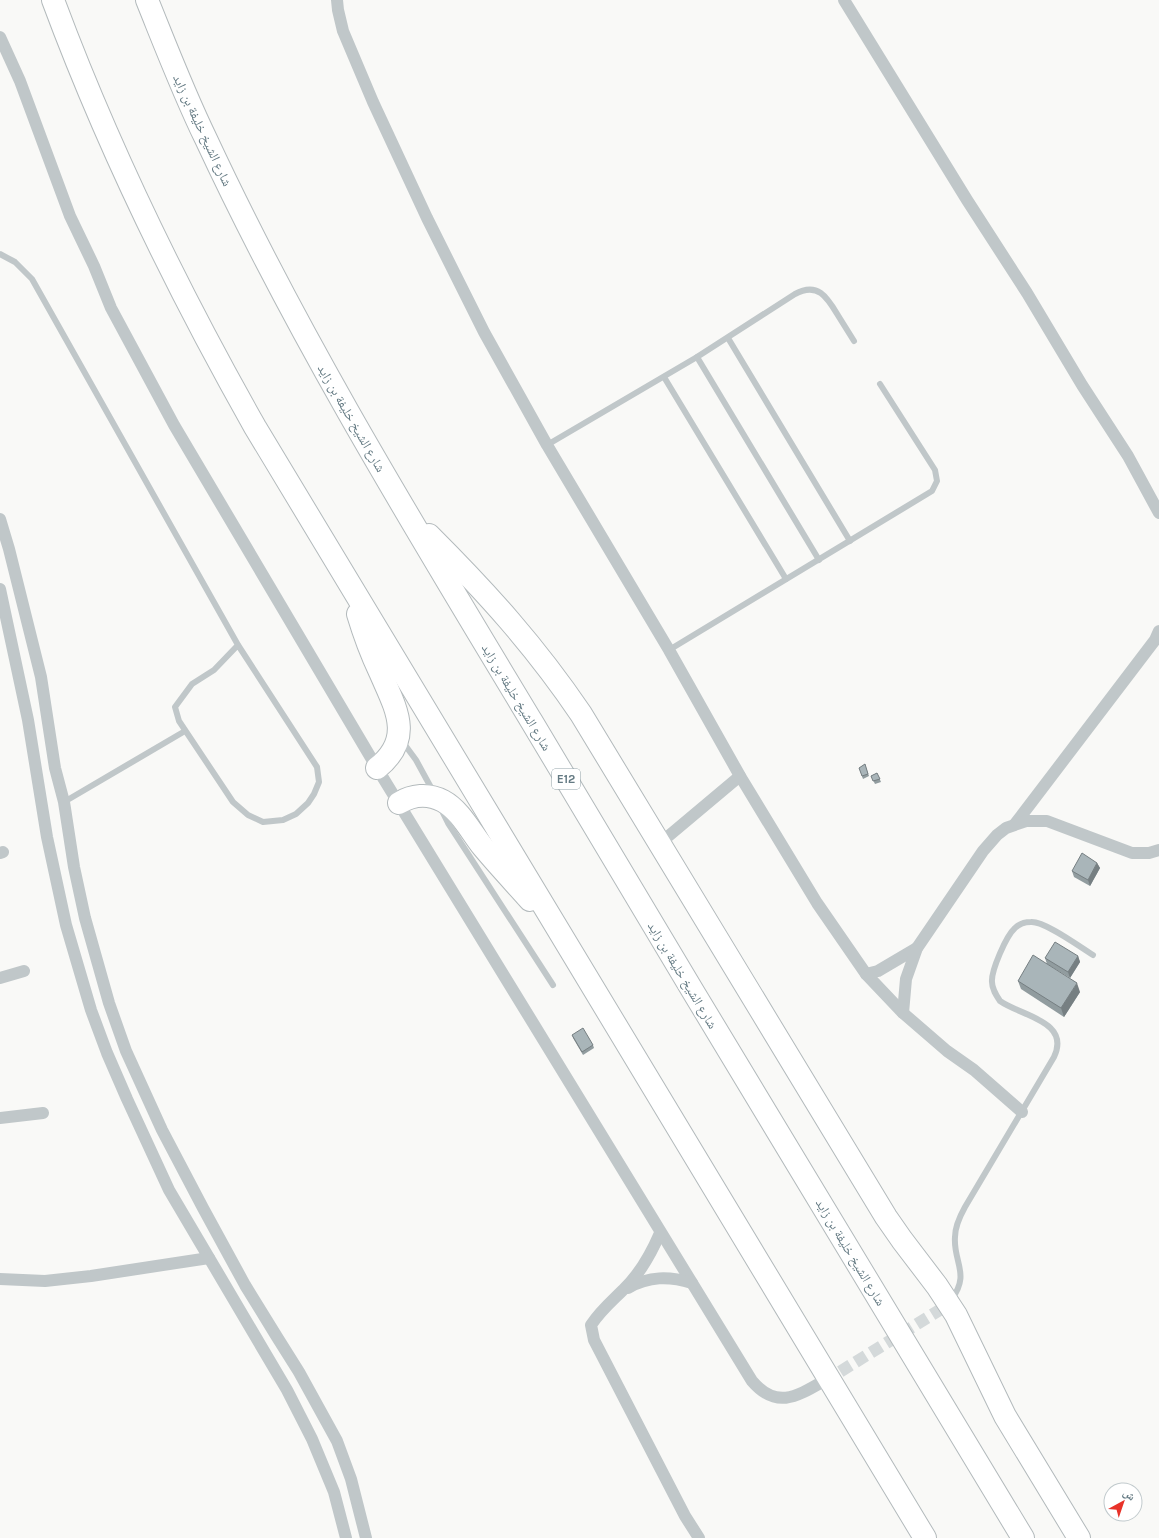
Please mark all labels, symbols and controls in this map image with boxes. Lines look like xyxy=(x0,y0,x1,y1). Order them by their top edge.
street label: شارع الشيخ خليفة بن زايد xyxy=(168,72,235,189)
street label: شارع الشيخ خليفة بن زايد xyxy=(313,362,389,476)
street label: شارع الشيخ خليفة بن زايد xyxy=(477,641,554,754)
road number: E12 xyxy=(552,769,580,789)
street label: شارع الشيخ خليفة بن زايد xyxy=(643,919,720,1032)
street label: شارع الشيخ خليفة بن زايد xyxy=(811,1196,888,1309)
north arrow xyxy=(1103,1482,1143,1522)
text: ش xyxy=(1120,1486,1138,1504)

